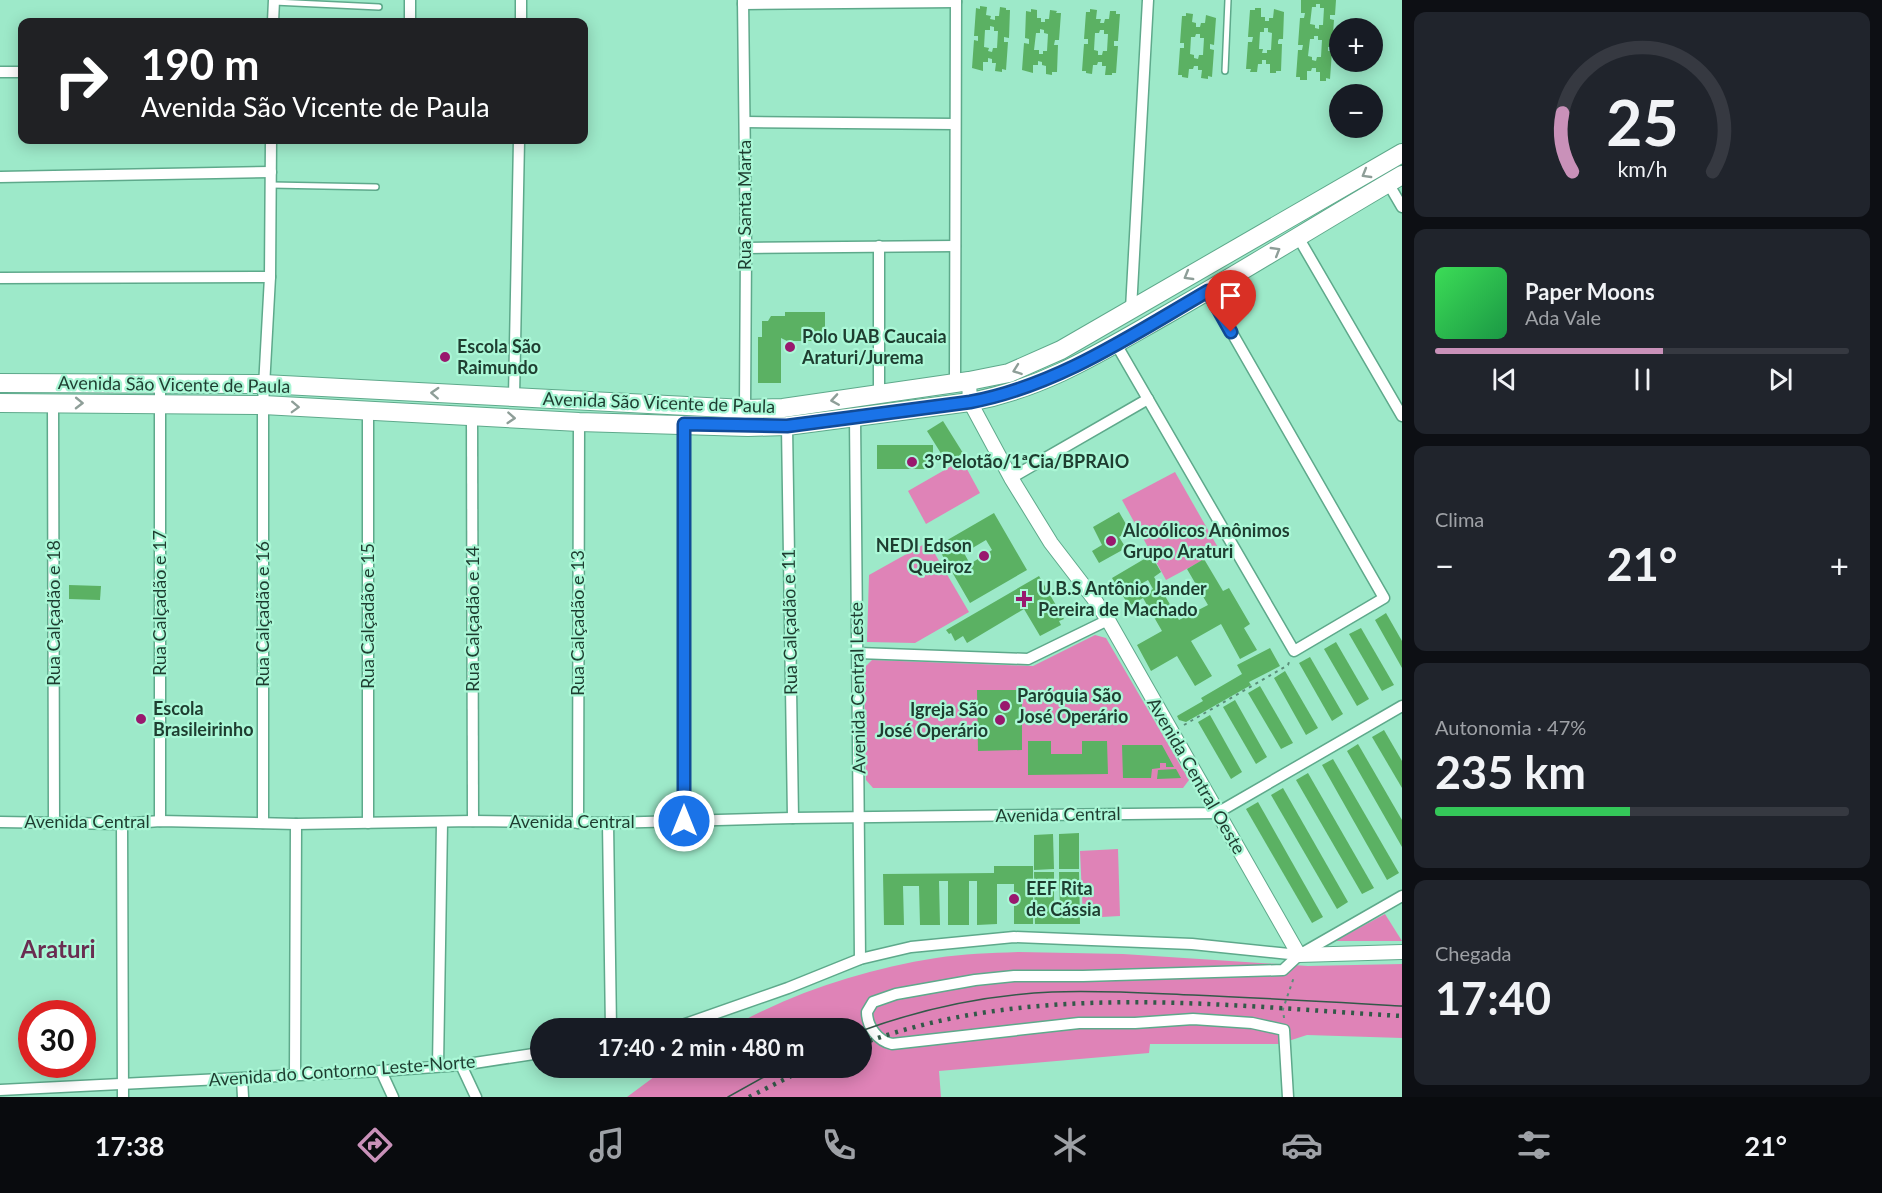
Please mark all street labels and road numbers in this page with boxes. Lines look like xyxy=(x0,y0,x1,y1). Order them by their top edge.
street label: Rua Santa Marta xyxy=(733,140,755,270)
street label: Avenida São Vicente de Paula xyxy=(58,371,290,397)
street label: Avenida São Vicente de Paula xyxy=(542,387,776,417)
street label: Rua Calçadão e 17 xyxy=(148,530,170,676)
street label: Rua Calçadão e 18 xyxy=(42,540,64,686)
street label: Rua Calçadão e 16 xyxy=(251,541,273,687)
street label: Rua Calçadão e 15 xyxy=(356,543,378,689)
street label: Rua Calçadão e 14 xyxy=(461,546,483,692)
street label: Rua Calçadão e 11 xyxy=(777,549,801,695)
street label: Rua Calçadão e 13 xyxy=(566,550,588,696)
street label: Avenida Central Leste xyxy=(845,602,869,774)
street label: Avenida Central Oeste xyxy=(1143,693,1251,858)
street label: Avenida Central xyxy=(995,802,1121,826)
street label: Avenida Central xyxy=(24,810,150,832)
street label: Avenida Central xyxy=(509,810,635,832)
street label: Avenida do Contorno Leste-Norte xyxy=(208,1050,476,1090)

